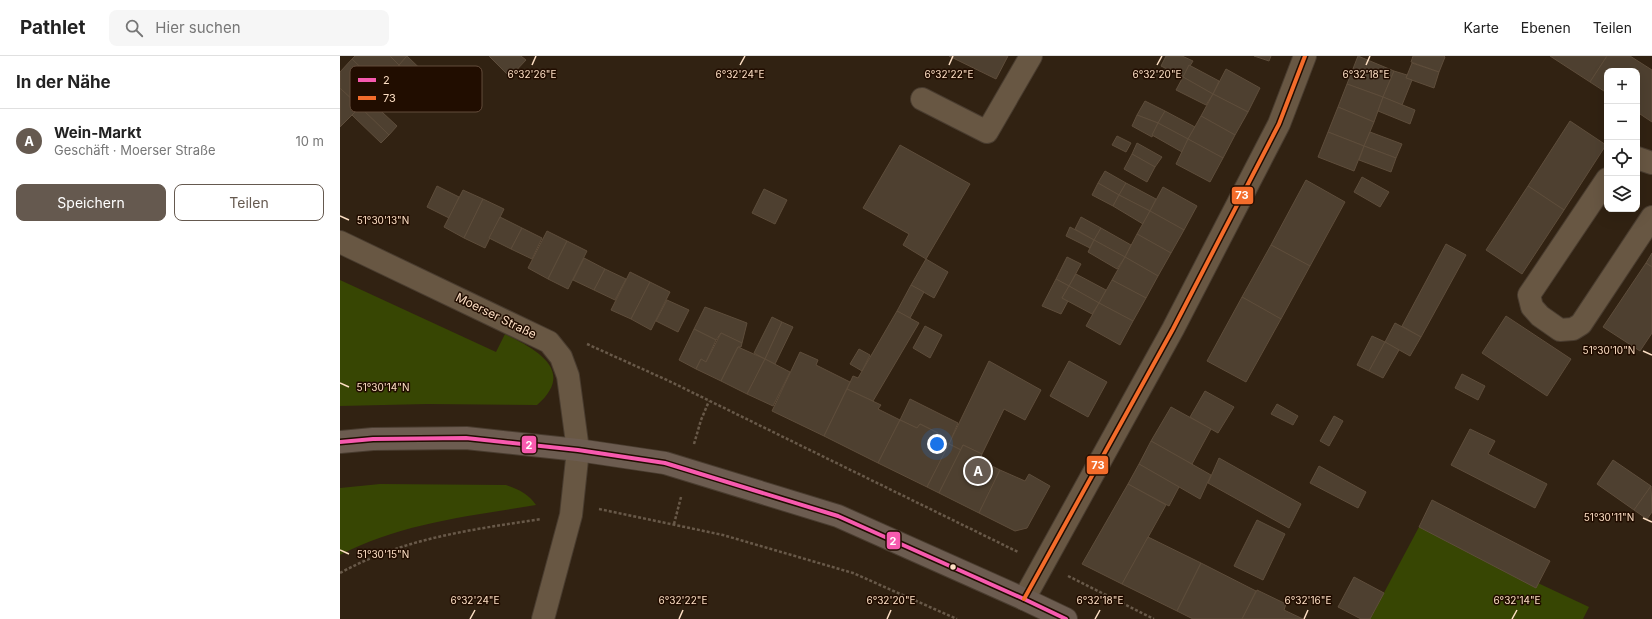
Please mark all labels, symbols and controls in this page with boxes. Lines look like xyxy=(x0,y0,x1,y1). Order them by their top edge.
search box xyxy=(109,10,389,46)
text: Pathlet xyxy=(20,16,85,39)
icon: search xyxy=(123,17,145,39)
text: Hier suchen xyxy=(155,18,241,37)
text: Karte xyxy=(1463,19,1499,36)
text: Ebenen xyxy=(1521,19,1571,36)
text: Teilen xyxy=(1593,19,1632,36)
legend xyxy=(350,66,482,112)
text: 6°32'26"E xyxy=(508,68,557,80)
text: 6°32'24"E xyxy=(715,68,765,80)
text: 6°32'22"E xyxy=(925,68,973,80)
text: 6°32'20"E xyxy=(1132,68,1182,80)
text: 6°32'18"E xyxy=(1343,68,1389,80)
map controls xyxy=(1604,68,1640,212)
button: + xyxy=(1604,68,1640,104)
text: In der Nähe xyxy=(16,72,111,92)
text: 2 xyxy=(383,73,390,87)
text: 73 xyxy=(383,91,396,105)
button: − xyxy=(1604,104,1640,140)
text: Wein-Markt xyxy=(54,123,141,142)
text: A xyxy=(24,133,34,149)
text: 10 m xyxy=(295,133,324,149)
button: locate xyxy=(1604,140,1640,176)
text: Geschäft · Moerser Straße xyxy=(54,142,216,158)
button: layers xyxy=(1604,176,1640,212)
button: Speichern xyxy=(16,184,166,221)
button: Teilen xyxy=(174,184,324,221)
line badge: 73 xyxy=(1231,186,1254,205)
text: 73 xyxy=(1235,188,1249,202)
text: 51°30'13"N xyxy=(357,214,409,226)
street label: Moerser Straße xyxy=(453,290,539,342)
text: 51°30'10"N xyxy=(1583,344,1635,356)
text: 51°30'14"N xyxy=(357,381,409,393)
your location xyxy=(927,434,947,454)
line badge: 2 xyxy=(521,435,537,454)
text: 2 xyxy=(526,438,533,452)
line badge: 73 xyxy=(1086,455,1109,475)
pin: A xyxy=(965,456,991,486)
text: 73 xyxy=(1091,458,1105,472)
text: 51°30'11"N xyxy=(1584,511,1634,523)
line badge: 2 xyxy=(886,531,901,550)
text: 2 xyxy=(890,534,897,548)
text: 51°30'15"N xyxy=(357,548,409,560)
unlabelled marker xyxy=(948,562,958,572)
text: 6°32'24"E xyxy=(450,594,500,606)
text: 6°32'22"E xyxy=(659,594,707,606)
text: 6°32'20"E xyxy=(866,594,916,606)
text: 6°32'18"E xyxy=(1077,594,1123,606)
text: 6°32'16"E xyxy=(1285,594,1331,606)
text: 6°32'14"E xyxy=(1493,594,1541,606)

